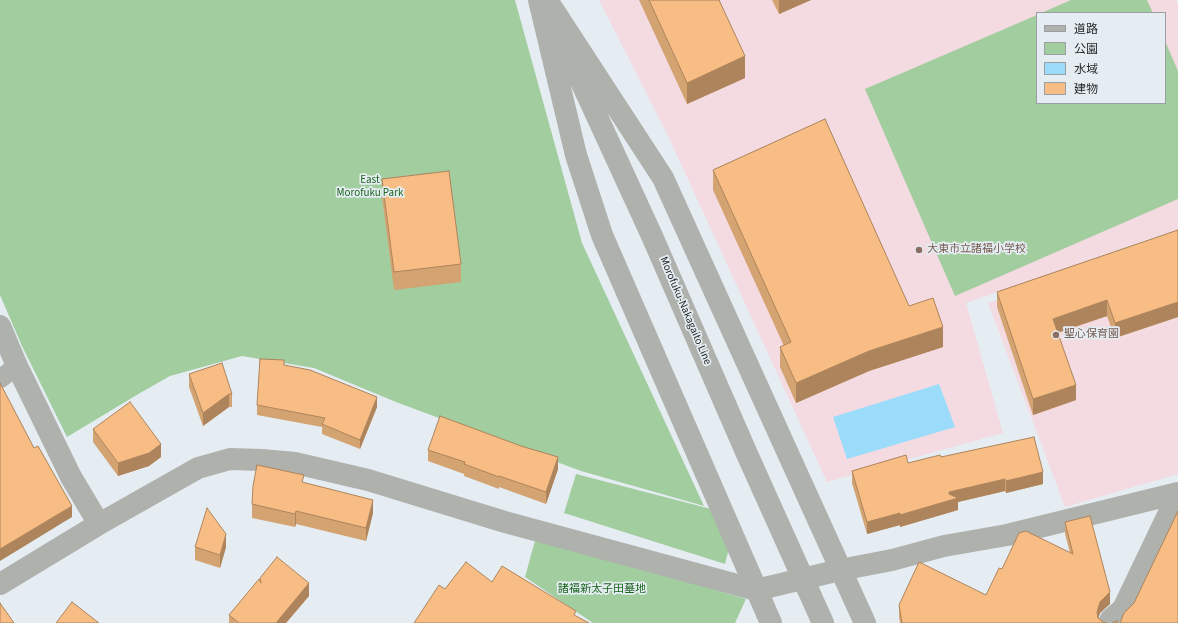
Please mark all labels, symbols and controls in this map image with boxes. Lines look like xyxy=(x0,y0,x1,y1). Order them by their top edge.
legend xyxy=(1036,12,1166,104)
text: 道路 xyxy=(1074,21,1098,38)
text: 公園 xyxy=(1074,41,1098,58)
text: 水域 xyxy=(1074,61,1098,78)
text: 建物 xyxy=(1074,81,1098,98)
park label: East Morofuku Park xyxy=(337,174,403,200)
place label: 大東市立諸福小学校 xyxy=(927,243,1026,257)
marker: 大東市立諸福小学校 xyxy=(914,245,924,255)
street label: Morofuku-Nakagaito Line xyxy=(656,255,714,367)
place label: 聖心保育園 xyxy=(1064,328,1119,342)
marker: 聖心保育園 xyxy=(1051,330,1061,340)
park label: 諸福新太子田墓地 xyxy=(558,583,646,597)

